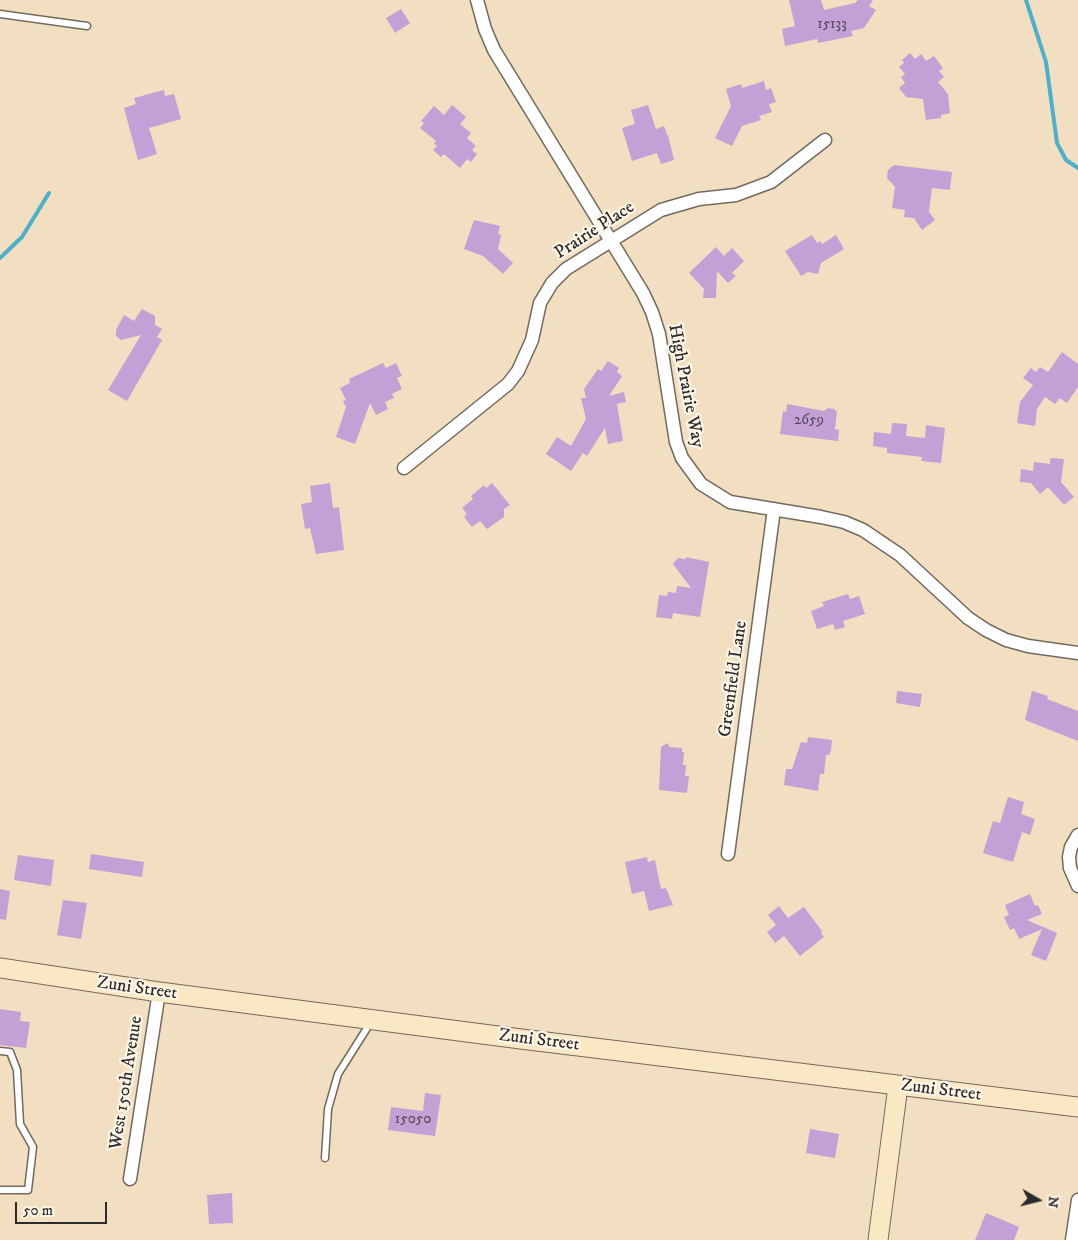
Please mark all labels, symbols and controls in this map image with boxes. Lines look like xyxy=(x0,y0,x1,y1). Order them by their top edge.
house number: 15133 xyxy=(817,16,847,34)
street label: Prairie Place xyxy=(551,197,639,265)
street label: High Prairie Way xyxy=(662,322,708,450)
house number: 2659 xyxy=(794,412,824,430)
street label: Greenfield Lane xyxy=(715,620,753,738)
street label: Zuni Street xyxy=(96,973,178,1005)
street label: West 150th Avenue xyxy=(106,1015,148,1151)
street label: Zuni Street xyxy=(498,1025,580,1057)
street label: Zuni Street xyxy=(900,1075,982,1107)
house number: 15050 xyxy=(395,1111,431,1129)
north arrow xyxy=(1013,1175,1063,1225)
scale bar xyxy=(18,1192,110,1224)
text: N xyxy=(1043,1195,1063,1209)
text: 50 m xyxy=(23,1201,53,1220)

